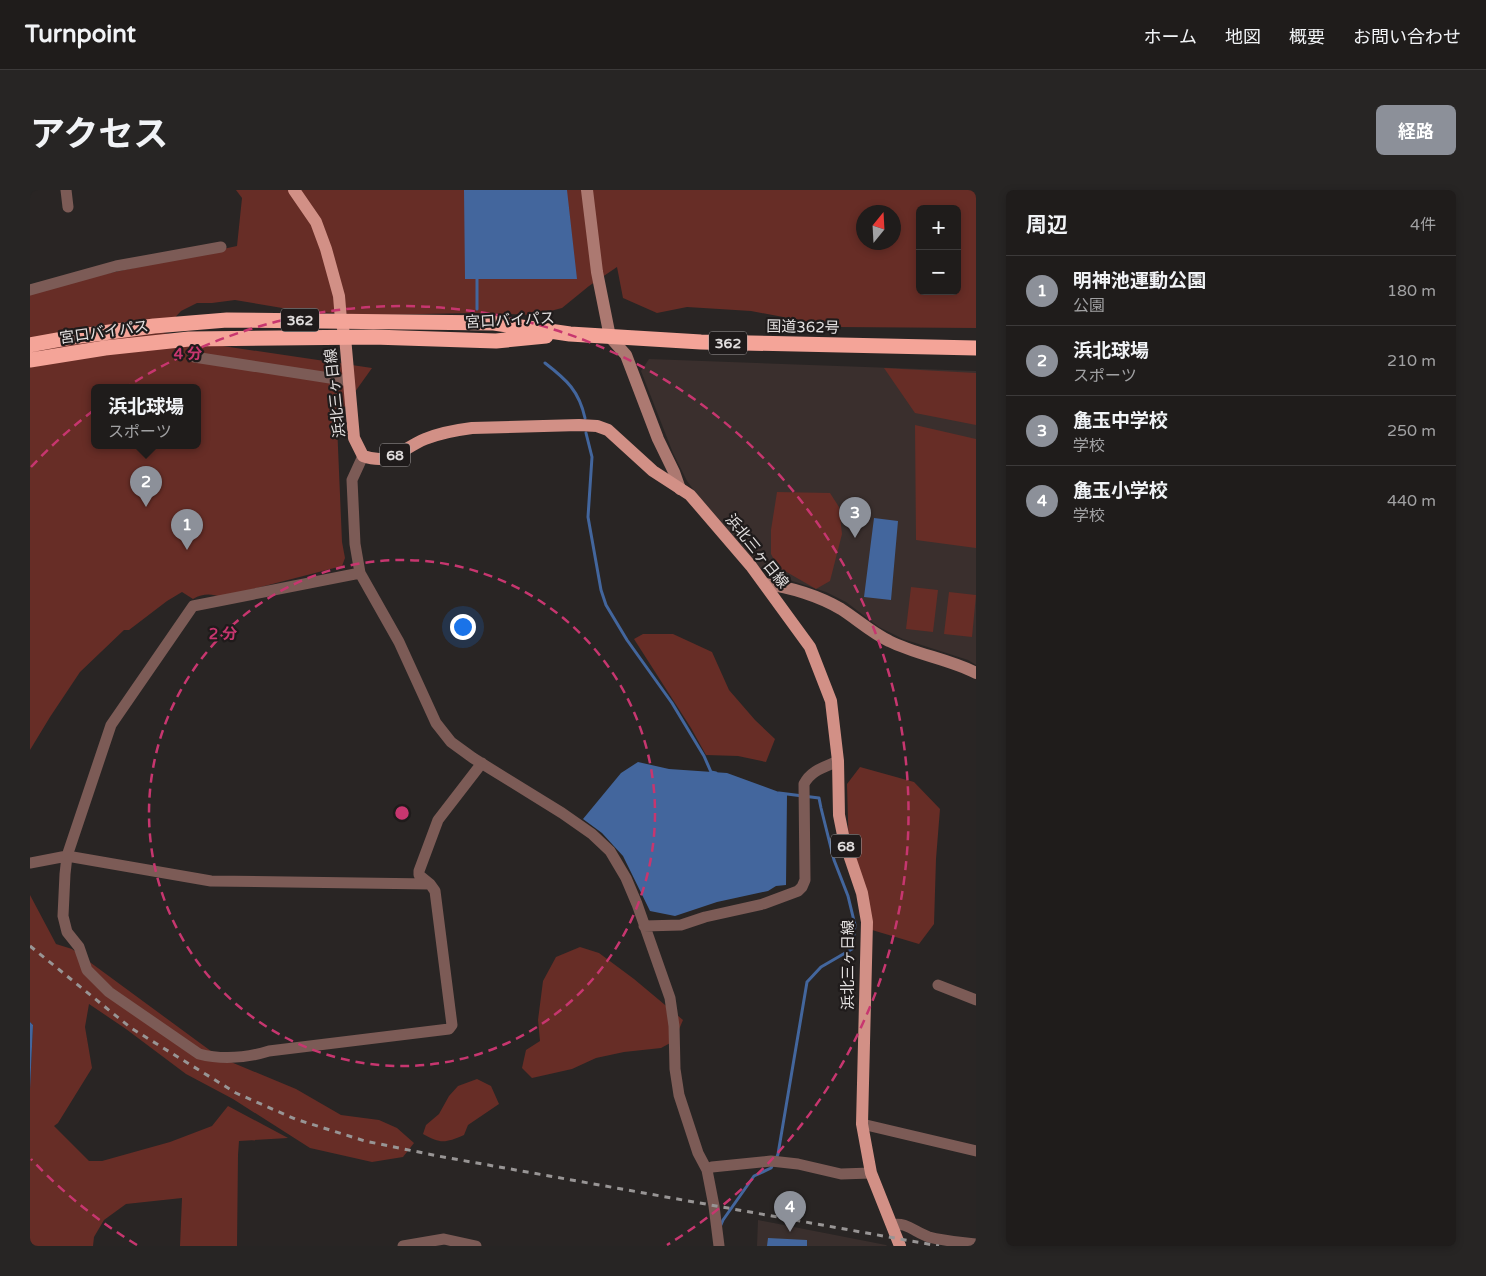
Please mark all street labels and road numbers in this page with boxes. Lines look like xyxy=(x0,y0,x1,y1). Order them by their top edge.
road number: 362 xyxy=(281,308,319,332)
street label: 宮口バイパス xyxy=(465,309,555,331)
street label: 宮口バイパス xyxy=(58,317,150,347)
street label: 国道362号 xyxy=(766,317,840,337)
road number: 362 xyxy=(709,332,747,354)
street label: 浜北三ヶ日線 xyxy=(321,347,349,439)
road number: 68 xyxy=(380,444,410,466)
street label: 浜北三ヶ日線 xyxy=(722,510,792,592)
road number: 68 xyxy=(831,834,861,858)
street label: 浜北三ヶ日線 xyxy=(839,920,857,1010)

